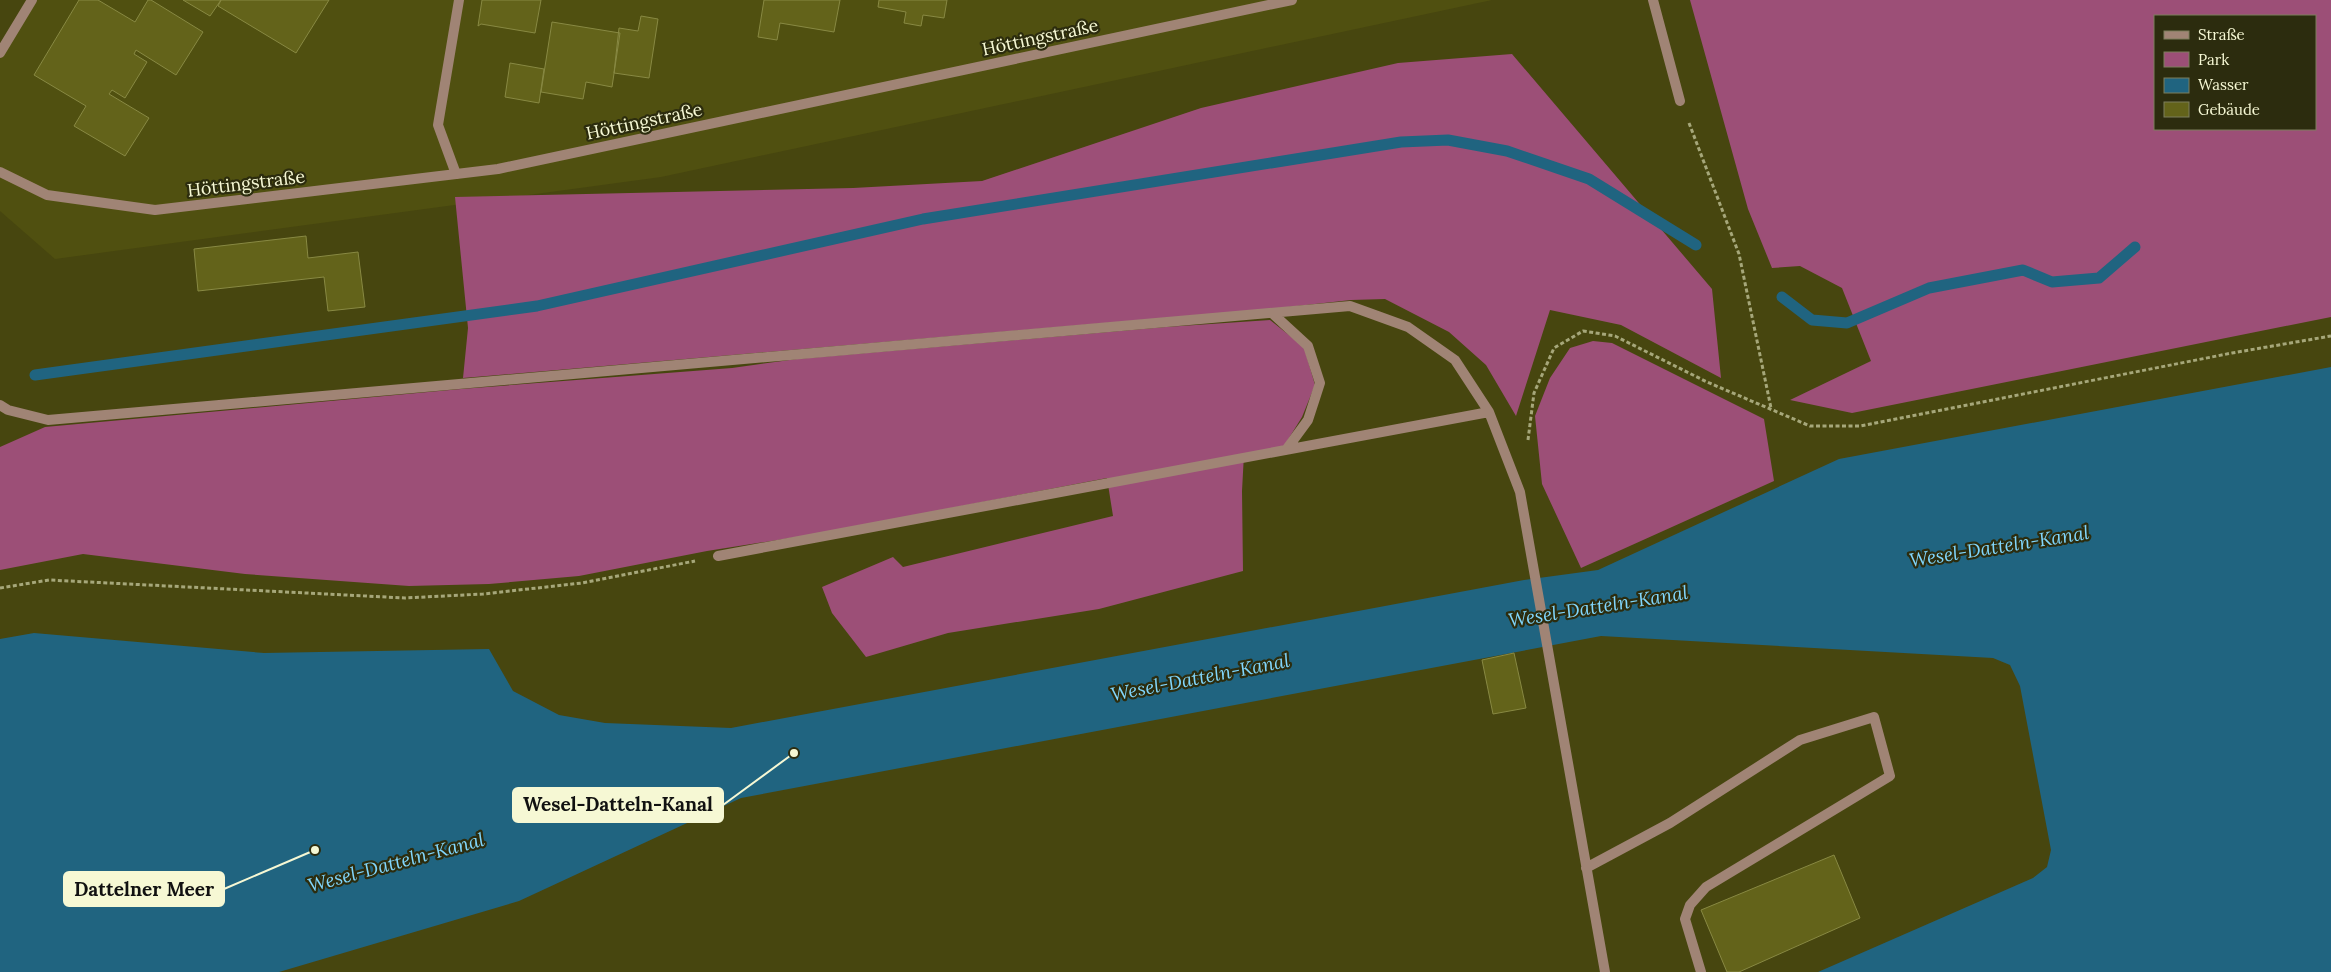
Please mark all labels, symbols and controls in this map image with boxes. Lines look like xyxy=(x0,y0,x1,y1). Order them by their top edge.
street label: Höttingstraße xyxy=(980,13,1101,61)
legend xyxy=(2154,15,2316,130)
text: Straße xyxy=(2198,25,2245,44)
text: Park xyxy=(2198,50,2229,69)
text: Wasser xyxy=(2198,75,2249,94)
street label: Höttingstraße xyxy=(584,97,705,145)
text: Gebäude xyxy=(2198,100,2260,119)
street label: Höttingstraße xyxy=(186,164,306,202)
water label: Wesel-Datteln-Kanal xyxy=(1907,520,2091,572)
water label: Wesel-Datteln-Kanal xyxy=(1506,580,1690,632)
water label: Wesel-Datteln-Kanal xyxy=(1109,648,1292,706)
callout: Wesel-Datteln-Kanal xyxy=(513,788,723,822)
text: Wesel-Datteln-Kanal xyxy=(523,792,713,816)
water label: Wesel-Datteln-Kanal xyxy=(305,827,487,897)
callout: Dattelner Meer xyxy=(64,872,224,906)
text: Dattelner Meer xyxy=(74,877,214,901)

